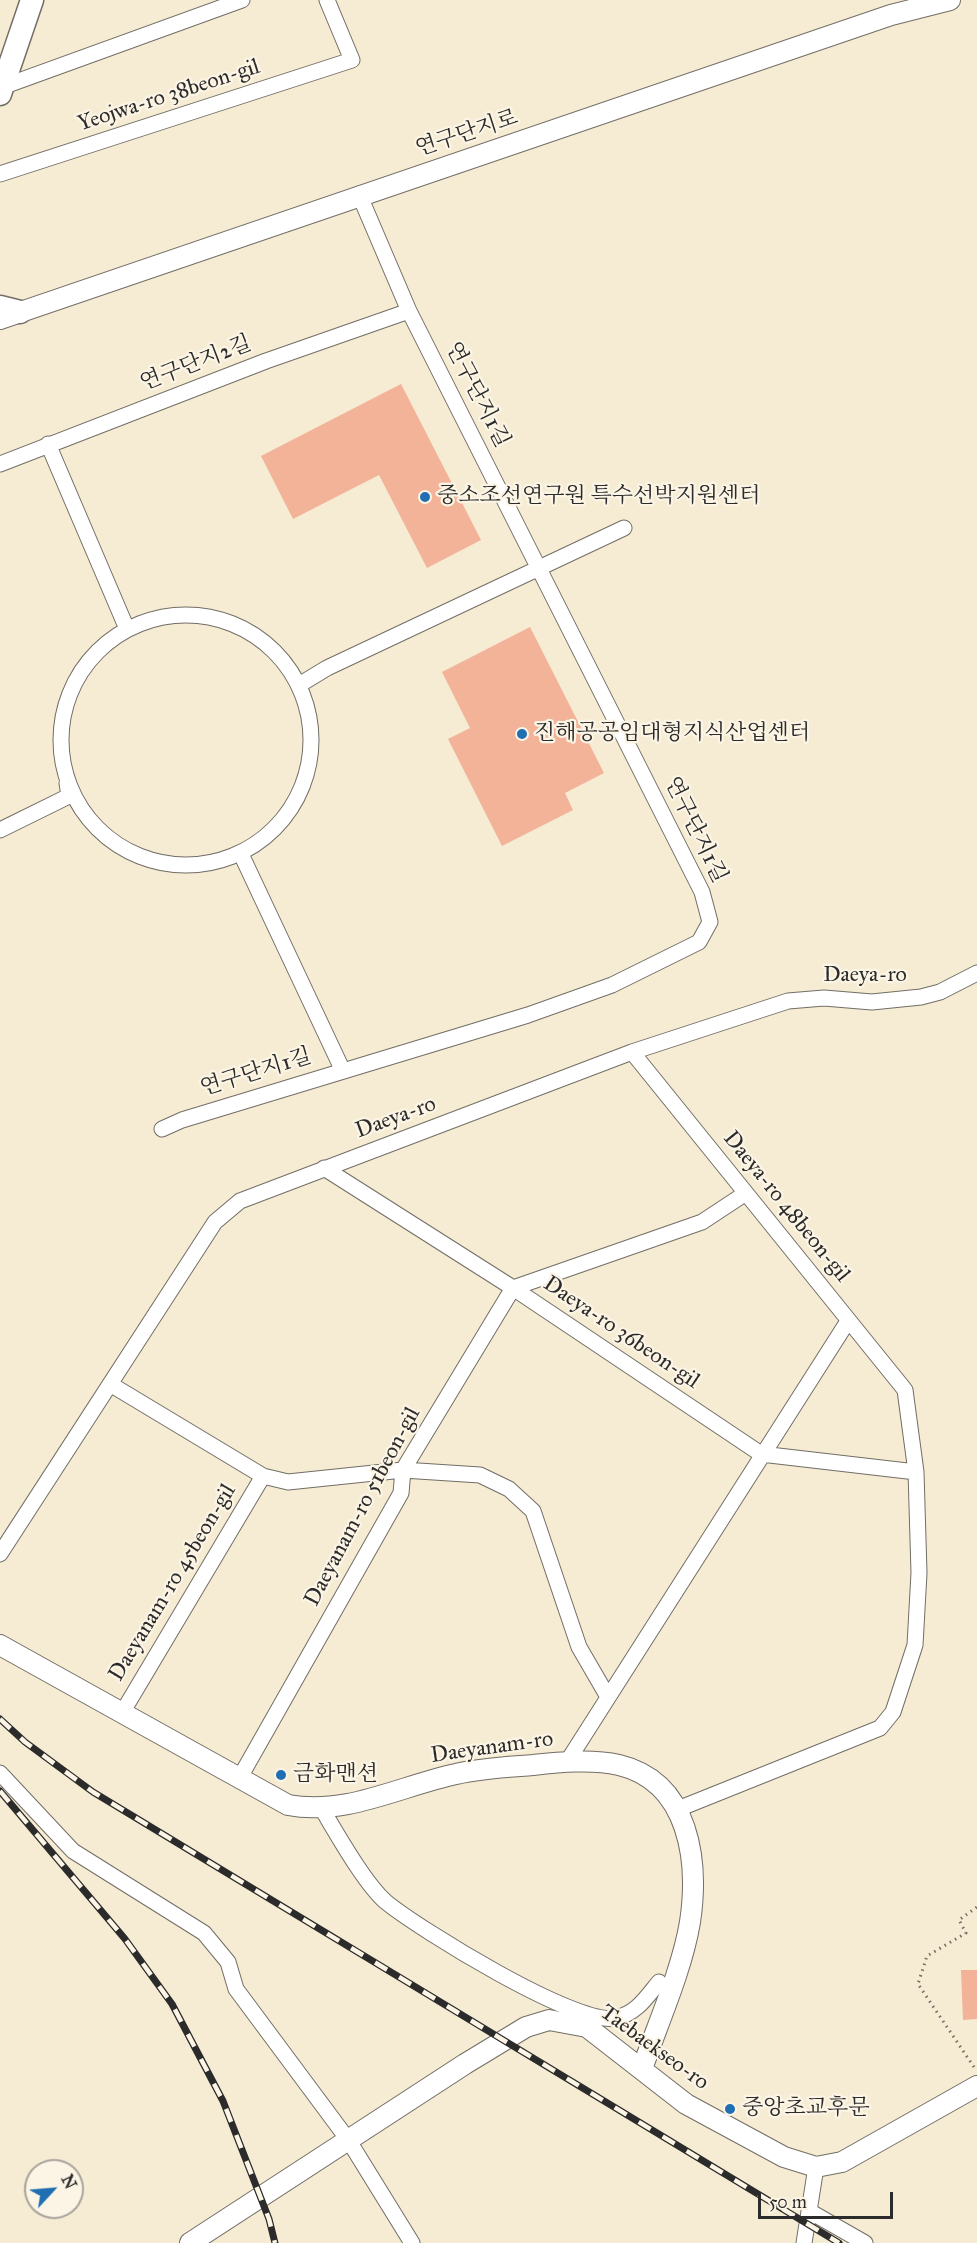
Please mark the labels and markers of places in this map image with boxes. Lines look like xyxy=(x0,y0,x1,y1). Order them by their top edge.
place label: 중소조선연구원 특수선박지원센터 xyxy=(437,484,761,510)
marker: 중소조선연구원 특수선박지원센터 xyxy=(418,490,432,504)
place label: 진해공공임대형지식산업센터 xyxy=(534,721,810,747)
marker: 진해공공임대형지식산업센터 xyxy=(515,727,529,741)
place label: 금화맨션 xyxy=(293,1762,378,1788)
marker: 금화맨션 xyxy=(274,1768,288,1782)
place label: 중앙초교후문 xyxy=(742,2096,870,2122)
marker: 중앙초교후문 xyxy=(723,2102,737,2116)

